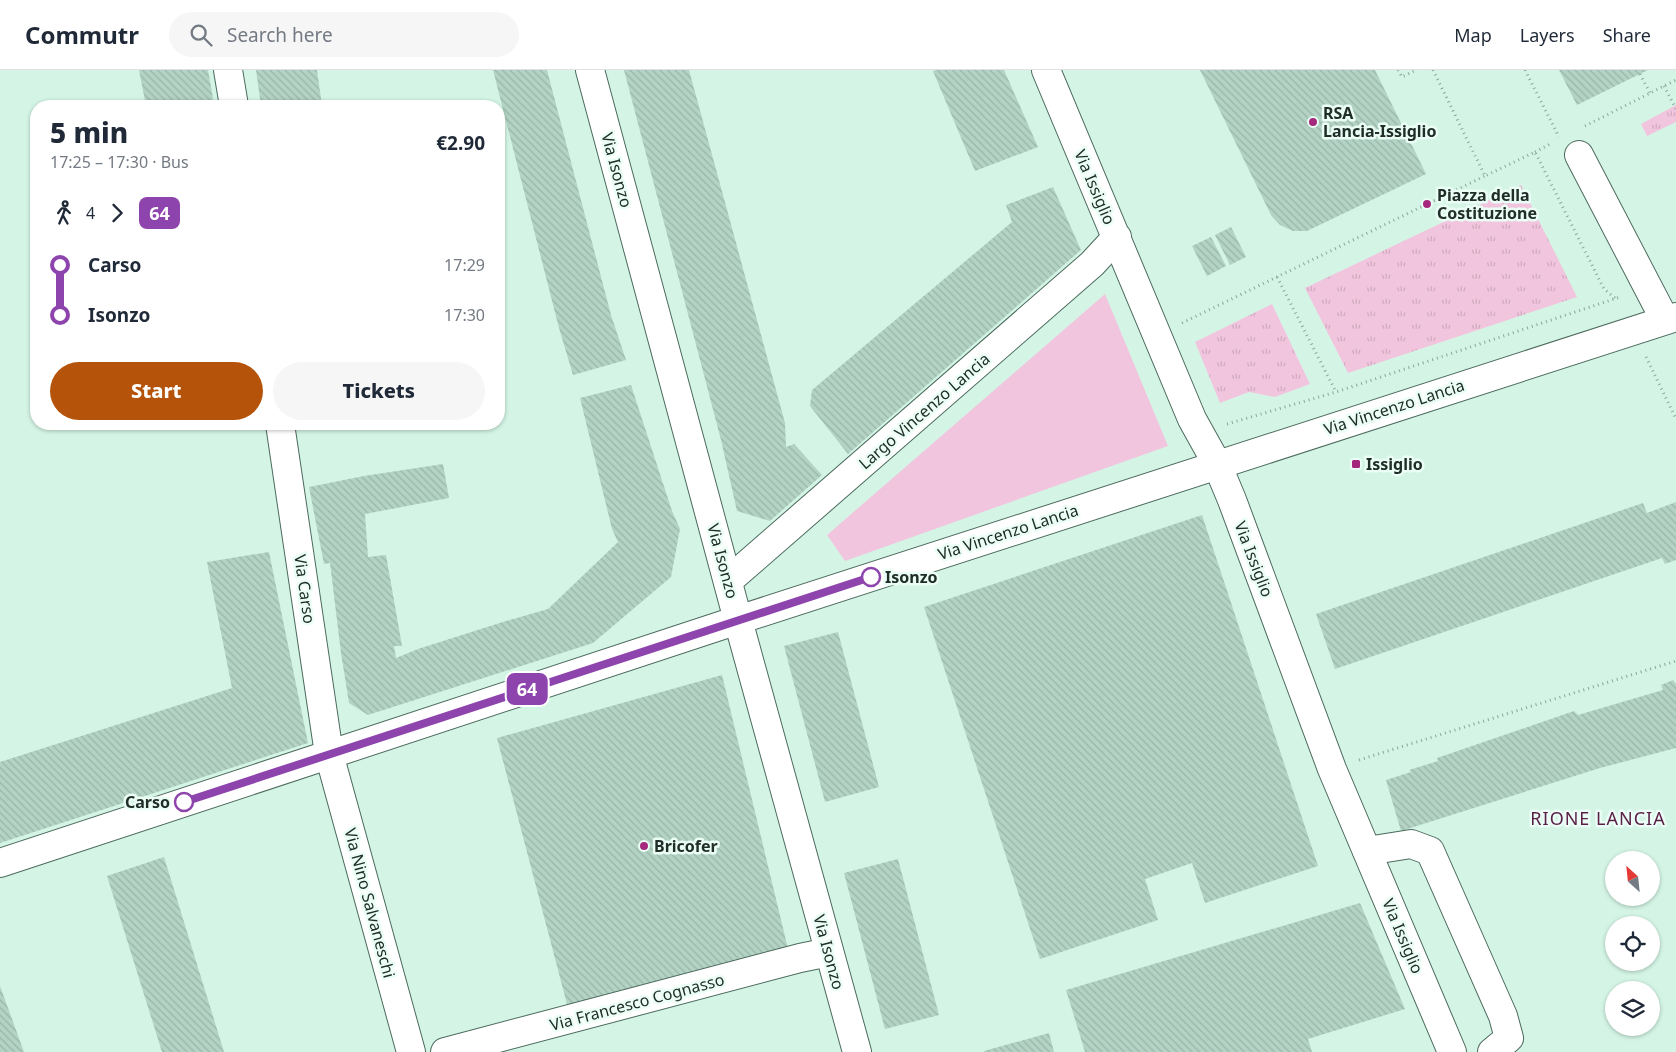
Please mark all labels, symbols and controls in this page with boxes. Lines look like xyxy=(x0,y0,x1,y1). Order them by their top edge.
search box xyxy=(169,12,519,57)
text: Commutr xyxy=(25,18,139,51)
icon: search xyxy=(187,21,215,49)
text: Search here xyxy=(227,22,333,48)
text: Map xyxy=(1454,23,1492,47)
text: Layers xyxy=(1520,23,1575,47)
text: Share xyxy=(1603,23,1651,47)
place label: RSA Lancia-Issiglio xyxy=(1323,102,1436,142)
text: 5 min xyxy=(50,113,128,151)
marker: RSA Lancia-Issiglio xyxy=(1307,116,1319,128)
text: €2.90 xyxy=(436,130,485,156)
street label: Via Isonzo xyxy=(596,130,638,210)
street label: Via Issiglio xyxy=(1069,146,1121,228)
text: 17:25 – 17:30 · Bus xyxy=(50,151,189,173)
place label: Piazza della Costituzione xyxy=(1437,184,1537,224)
marker: Piazza della Costituzione xyxy=(1421,198,1433,210)
icon: walk xyxy=(50,199,78,227)
icon: forward xyxy=(103,199,131,227)
text: 64 xyxy=(149,201,170,225)
text: 4 xyxy=(86,202,95,224)
text: Carso xyxy=(88,252,142,278)
text: 17:29 xyxy=(444,254,485,276)
text: Isonzo xyxy=(88,302,150,328)
text: 17:30 xyxy=(444,304,485,326)
street label: Largo Vincenzo Lancia xyxy=(854,348,994,474)
button: Start xyxy=(50,362,263,420)
button: Tickets xyxy=(273,362,485,420)
street label: Via Vincenzo Lancia xyxy=(1321,374,1467,440)
place label: Issiglio xyxy=(1366,453,1423,475)
marker: Issiglio xyxy=(1350,458,1362,470)
street label: Via Vincenzo Lancia xyxy=(935,499,1081,565)
street label: Via Issiglio xyxy=(1229,518,1279,600)
street label: Via Isonzo xyxy=(702,521,744,601)
street label: Via Carso xyxy=(289,553,321,625)
place label: Isonzo xyxy=(885,566,938,588)
marker: Isonzo xyxy=(861,567,881,587)
line badge: 64 xyxy=(504,673,550,705)
text: 64 xyxy=(517,677,537,701)
place label: Carso xyxy=(125,791,170,813)
marker: Carso xyxy=(174,792,194,812)
district label: RIONE LANCIA xyxy=(1530,806,1666,830)
street label: Via Nino Salvaneschi xyxy=(339,826,401,980)
place label: Bricofer xyxy=(654,835,718,857)
marker: Bricofer xyxy=(638,840,650,852)
north arrow xyxy=(1605,851,1660,906)
map controls xyxy=(1605,851,1660,1036)
street label: Via Issiglio xyxy=(1377,895,1429,977)
street label: Via Isonzo xyxy=(808,912,850,992)
button: locate xyxy=(1605,916,1660,971)
street label: Via Francesco Cognasso xyxy=(547,968,727,1036)
button: layers xyxy=(1605,981,1660,1036)

